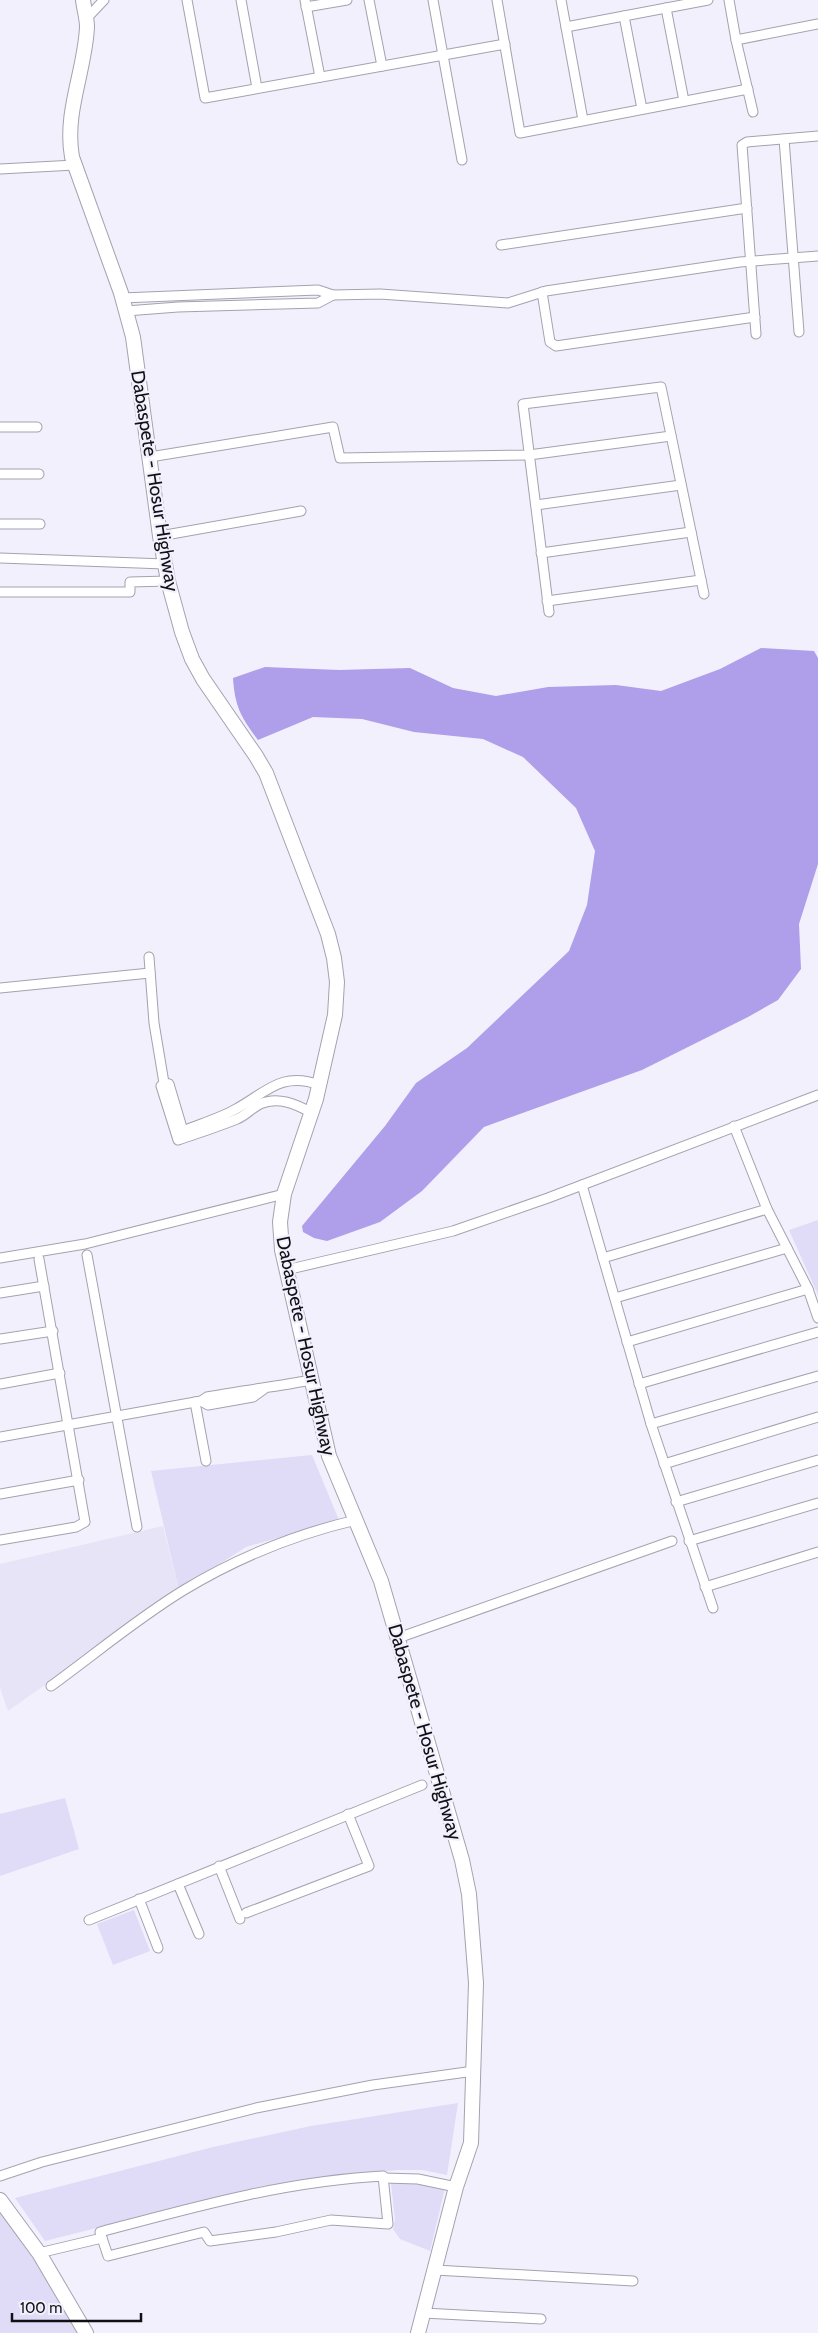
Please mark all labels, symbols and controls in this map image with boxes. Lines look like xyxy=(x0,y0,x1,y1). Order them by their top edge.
street label: Dabaspete - Hosur Highway xyxy=(126,369,184,594)
street label: Dabaspete - Hosur Highway xyxy=(271,1234,341,1458)
street label: Dabaspete - Hosur Highway xyxy=(383,1621,467,1843)
scale bar xyxy=(12,2290,141,2322)
text: 100 m xyxy=(20,2299,62,2317)

